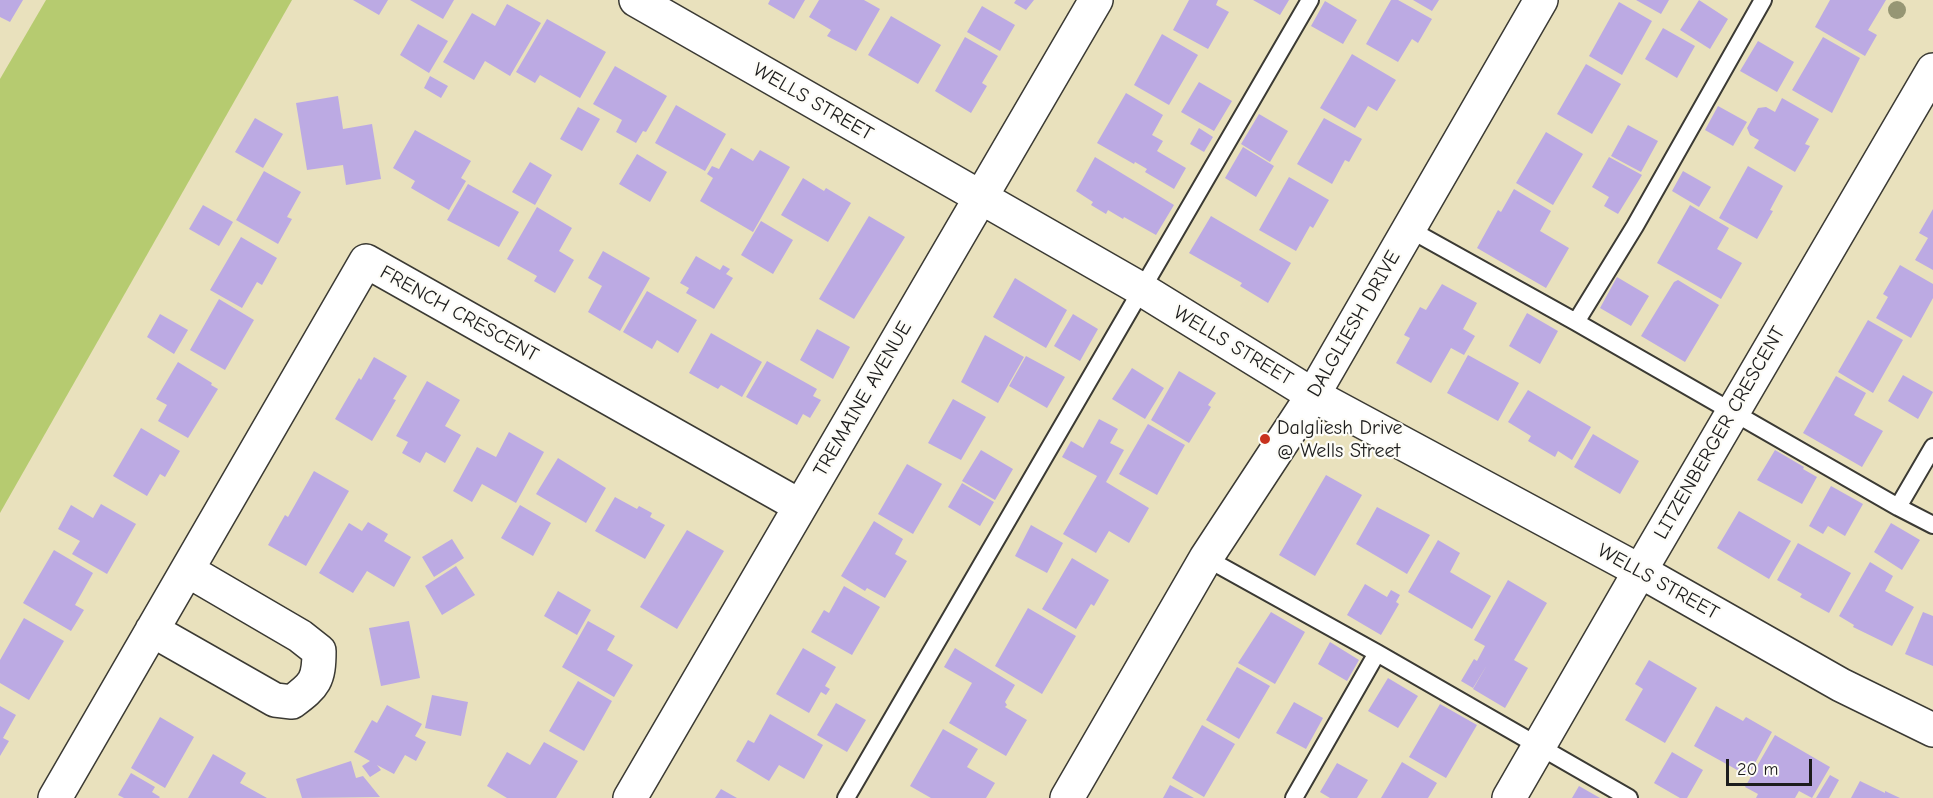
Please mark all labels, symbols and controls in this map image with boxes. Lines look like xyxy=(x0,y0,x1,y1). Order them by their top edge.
street label: WELLS STREET xyxy=(749,58,877,146)
street label: DALGLIESH DRIVE xyxy=(1302,247,1406,401)
street label: FRENCH CRESCENT xyxy=(376,261,542,367)
street label: WELLS STREET xyxy=(1169,301,1297,391)
street label: TREMAINE AVENUE xyxy=(809,317,917,481)
street label: LITZENBERGER CRESCENT xyxy=(1649,322,1791,544)
place label: Dalgliesh Drive @ Wells Street xyxy=(1277,416,1403,463)
marker: Dalgliesh Drive @ Wells Street xyxy=(1258,432,1272,446)
street label: WELLS STREET xyxy=(1593,539,1723,625)
scale bar xyxy=(1729,747,1814,785)
text: 20 m xyxy=(1737,759,1778,780)

